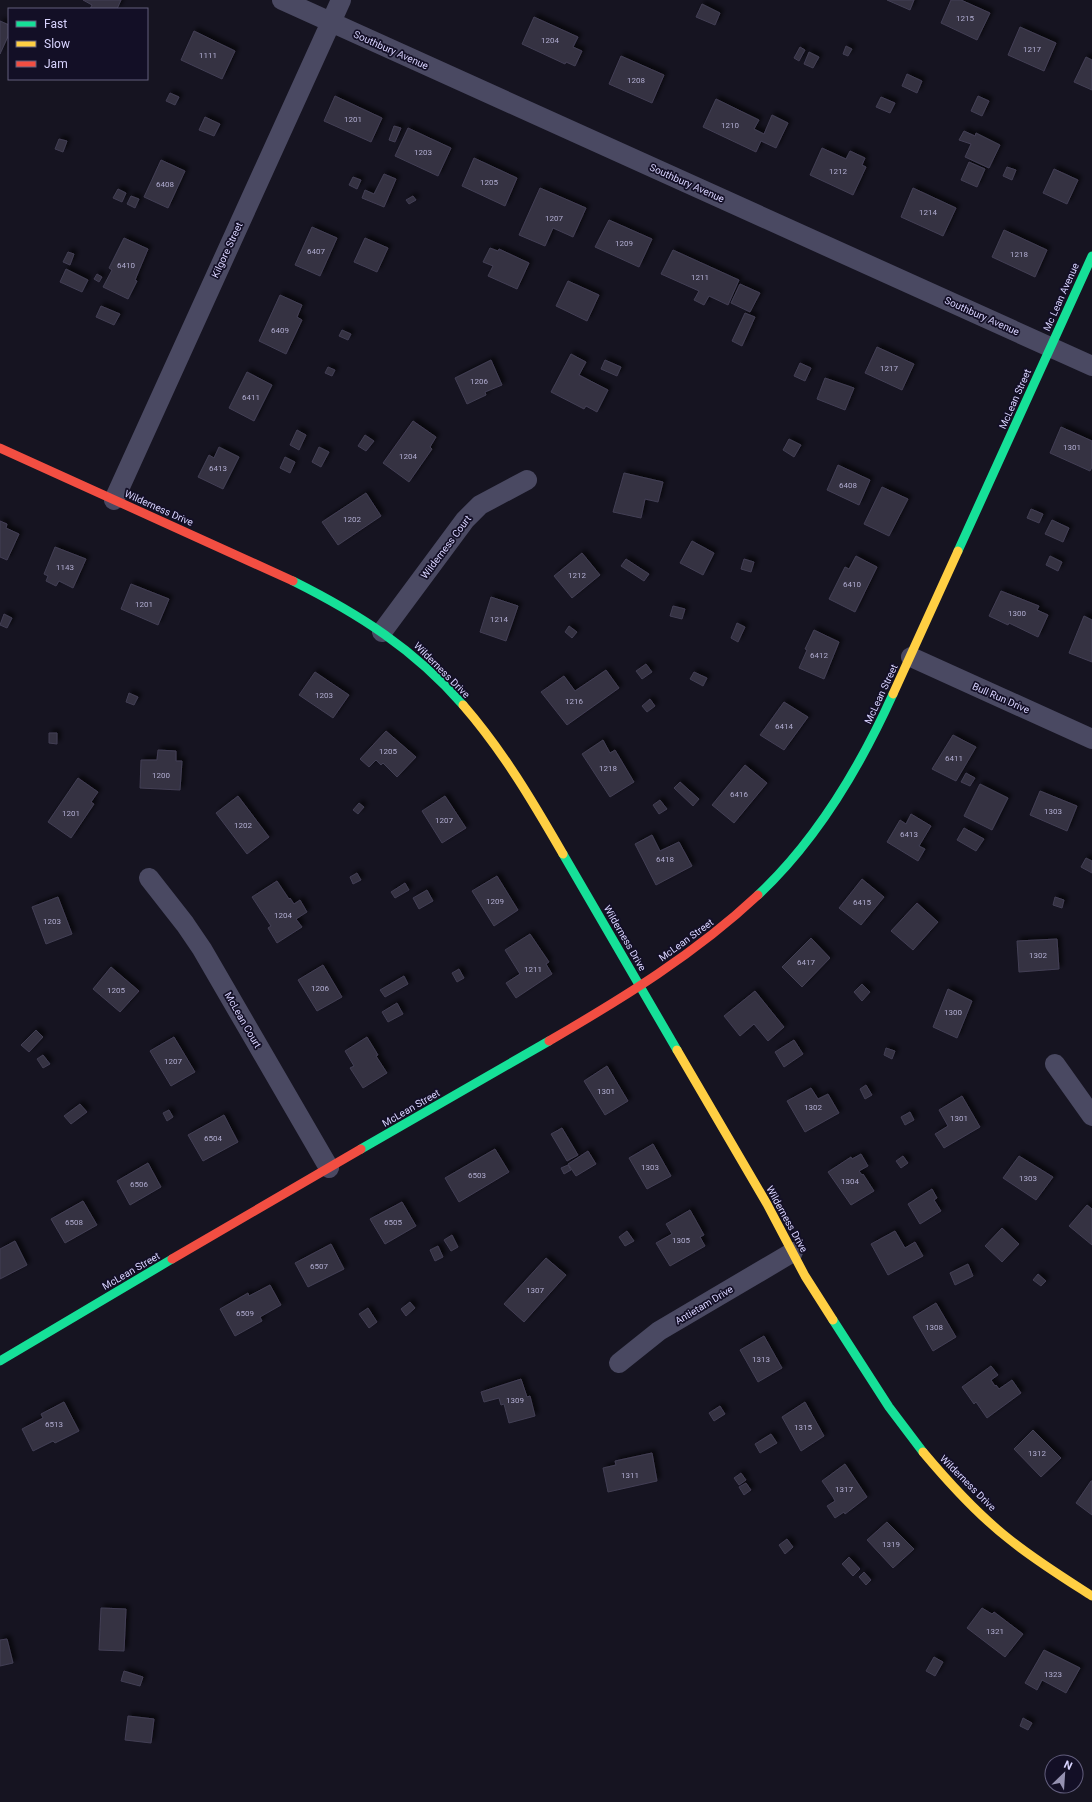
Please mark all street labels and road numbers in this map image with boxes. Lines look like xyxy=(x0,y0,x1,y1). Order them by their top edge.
street label: Southbury Avenue xyxy=(352,29,430,71)
street label: Southbury Avenue xyxy=(648,162,726,204)
street label: Kilgore Street xyxy=(209,221,245,279)
street label: Mc Lean Avenue xyxy=(1041,261,1081,333)
street label: Southbury Avenue xyxy=(943,295,1021,337)
street label: McLean Street xyxy=(997,367,1033,431)
street label: Wilderness Drive xyxy=(123,488,195,528)
street label: Wilderness Court xyxy=(419,513,473,581)
street label: Wilderness Drive xyxy=(412,640,472,700)
street label: McLean Street xyxy=(862,662,900,726)
street label: Bull Run Drive xyxy=(971,681,1031,715)
street label: Wilderness Drive xyxy=(602,903,648,973)
street label: McLean Street xyxy=(657,917,715,963)
street label: McLean Court xyxy=(223,990,263,1050)
street label: McLean Street xyxy=(380,1087,442,1129)
street label: Wilderness Drive xyxy=(764,1184,810,1254)
street label: McLean Street xyxy=(100,1250,162,1292)
street label: Antietam Drive xyxy=(673,1283,735,1327)
street label: Wilderness Drive xyxy=(938,1453,998,1513)

